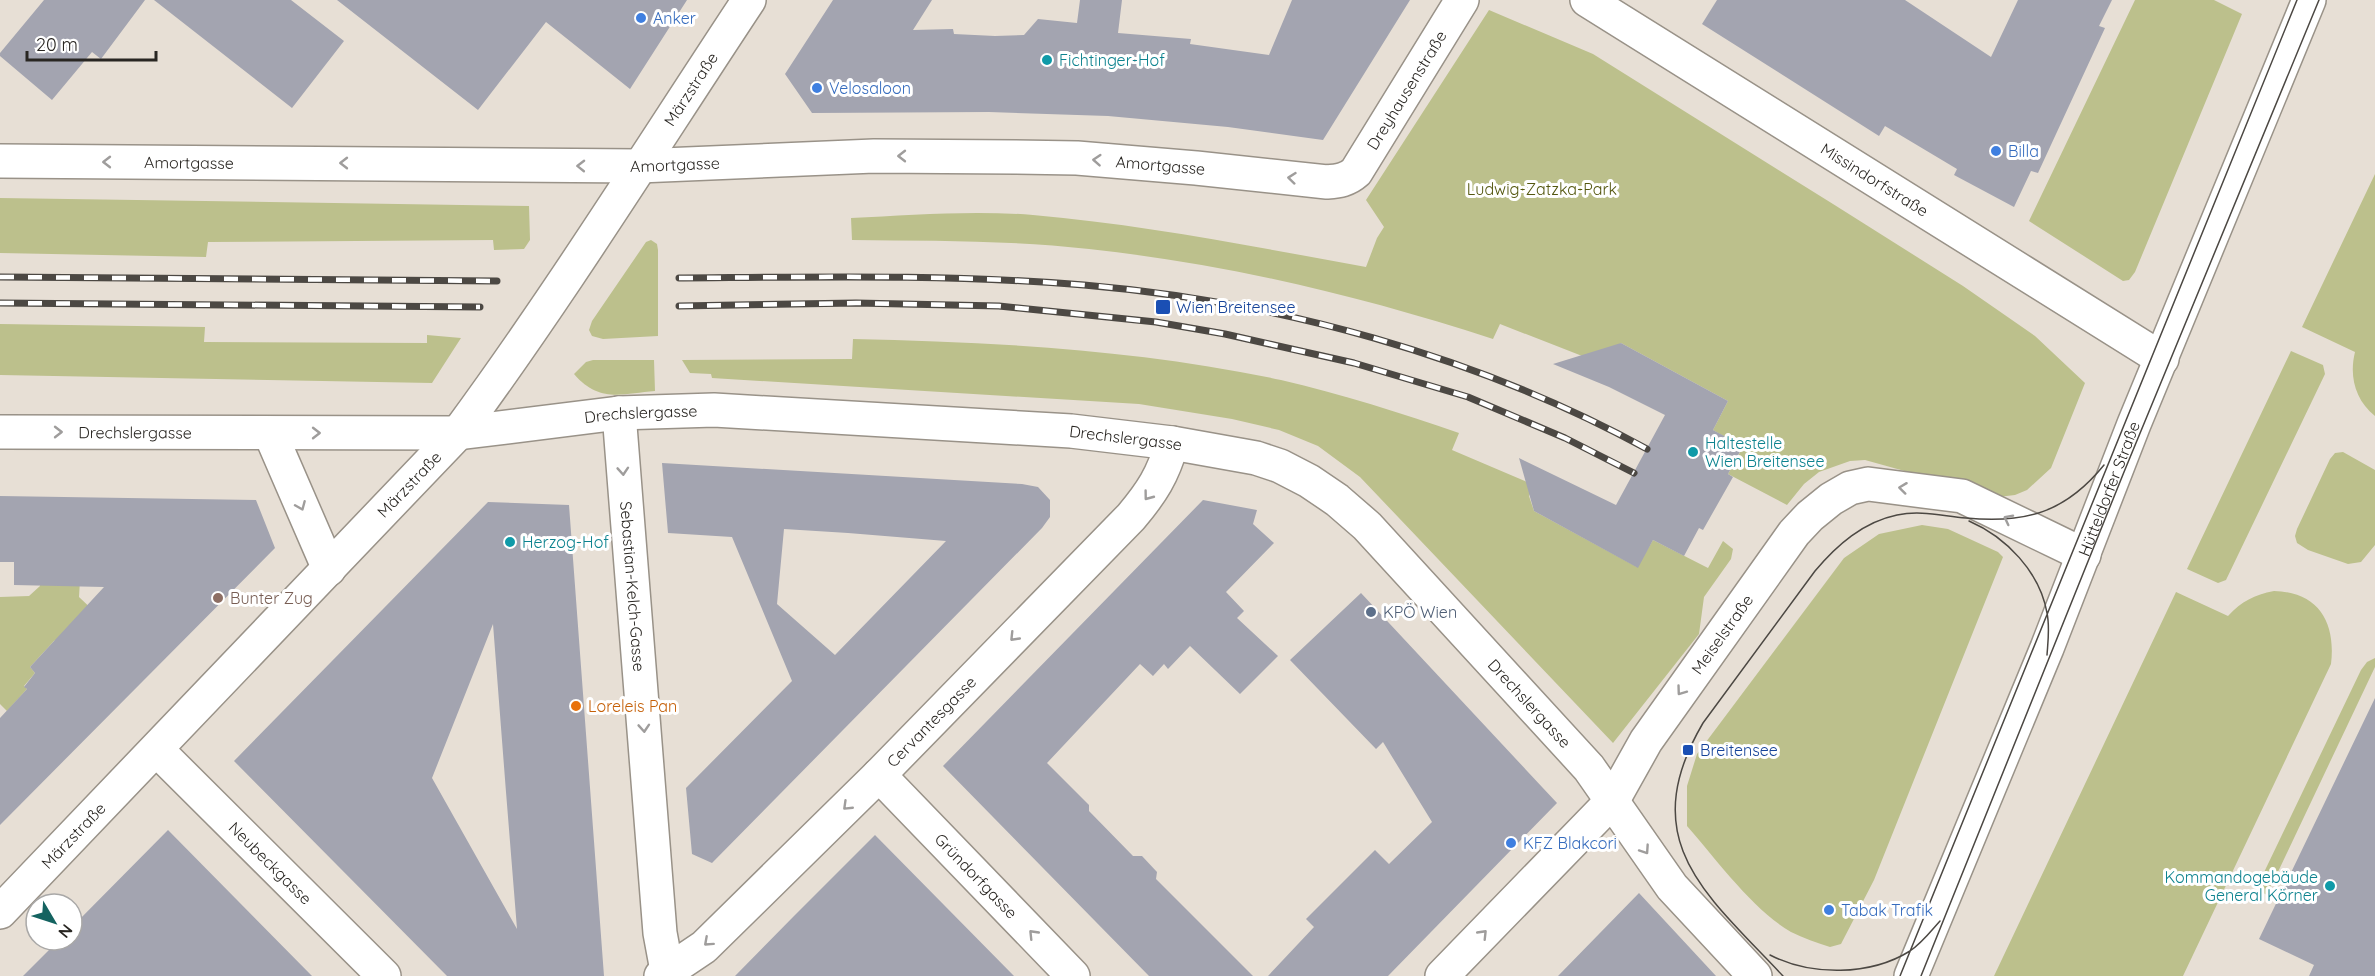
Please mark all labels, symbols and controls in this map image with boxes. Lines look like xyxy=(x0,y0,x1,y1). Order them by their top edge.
place label: Anker xyxy=(653,8,696,28)
marker: Anker xyxy=(634,11,648,25)
scale bar xyxy=(27,24,156,62)
street label: Dreyhausenstraße xyxy=(1362,27,1451,153)
text: 20 m xyxy=(36,33,78,56)
street label: Märzstraße xyxy=(659,48,722,130)
place label: Fichtinger-Hof xyxy=(1059,50,1165,70)
marker: Fichtinger-Hof xyxy=(1040,53,1054,67)
place label: Velosaloon xyxy=(829,78,911,98)
marker: Velosaloon xyxy=(810,81,824,95)
street label: Missindorfstraße xyxy=(1817,138,1932,221)
place label: Billa xyxy=(2008,141,2039,161)
marker: Billa xyxy=(1989,144,2003,158)
one-way arrow xyxy=(898,150,907,162)
street label: Amortgasse xyxy=(1115,151,1206,179)
street label: Amortgasse xyxy=(144,152,234,173)
street label: Amortgasse xyxy=(630,153,720,176)
one-way arrow xyxy=(1093,154,1102,167)
one-way arrow xyxy=(102,156,111,168)
one-way arrow xyxy=(339,157,348,170)
one-way arrow xyxy=(576,159,585,172)
one-way arrow xyxy=(1287,172,1296,185)
park label: Ludwig-Zatzka-Park xyxy=(1467,179,1617,199)
place label: Wien Breitensee xyxy=(1176,297,1295,317)
marker: Wien Breitensee xyxy=(1154,298,1172,316)
street label: Drechslergasse xyxy=(583,401,698,427)
street label: Hütteldorfer Straße xyxy=(2074,418,2144,559)
street label: Drechslergasse xyxy=(1068,421,1184,455)
street label: Drechslergasse xyxy=(78,422,192,442)
one-way arrow xyxy=(54,426,63,438)
one-way arrow xyxy=(312,427,321,439)
place label: Haltestelle Wien Breitensee xyxy=(1705,433,1824,471)
marker: Haltestelle Wien Breitensee xyxy=(1686,445,1700,459)
street label: Märzstraße xyxy=(373,447,445,521)
one-way arrow xyxy=(617,467,630,476)
one-way arrow xyxy=(1899,483,1908,495)
one-way arrow xyxy=(1145,489,1156,500)
one-way arrow xyxy=(294,499,306,510)
street label: Sebastian-Kelch-Gasse xyxy=(616,501,649,672)
one-way arrow xyxy=(2003,514,2014,526)
place label: Herzog-Hof xyxy=(522,532,609,552)
marker: Herzog-Hof xyxy=(503,535,517,549)
place label: Bunter Zug xyxy=(230,588,313,608)
street label: Meiselstraße xyxy=(1687,590,1757,678)
marker: Bunter Zug xyxy=(211,591,225,605)
place label: KPÖ Wien xyxy=(1383,602,1457,622)
marker: KPÖ Wien xyxy=(1364,605,1378,619)
one-way arrow xyxy=(1010,629,1021,640)
street label: Drechslergasse xyxy=(1484,655,1575,752)
street label: Cervantesgasse xyxy=(882,672,980,771)
one-way arrow xyxy=(1677,685,1688,696)
place label: Loreleis Pan xyxy=(588,696,677,716)
marker: Loreleis Pan xyxy=(569,699,583,713)
one-way arrow xyxy=(637,724,650,733)
place label: Breitensee xyxy=(1700,740,1778,760)
marker: Breitensee xyxy=(1681,743,1695,757)
street label: Märzstraße xyxy=(37,798,110,873)
one-way arrow xyxy=(844,798,855,809)
street label: Neubeckgasse xyxy=(225,817,316,908)
street label: Gründorfgasse xyxy=(931,829,1022,922)
place label: KFZ Blakcori xyxy=(1523,833,1617,853)
marker: KFZ Blakcori xyxy=(1504,836,1518,850)
one-way arrow xyxy=(1638,843,1649,854)
place label: Kommandogebäude General Körner xyxy=(2165,867,2318,905)
marker: Kommandogebäude General Körner xyxy=(2323,879,2337,893)
north arrow xyxy=(24,892,84,952)
place label: Tabak Trafik xyxy=(1841,900,1933,920)
marker: Tabak Trafik xyxy=(1822,903,1836,917)
text: N xyxy=(54,921,77,942)
one-way arrow xyxy=(1029,930,1040,941)
one-way arrow xyxy=(1475,931,1486,942)
one-way arrow xyxy=(704,935,715,946)

